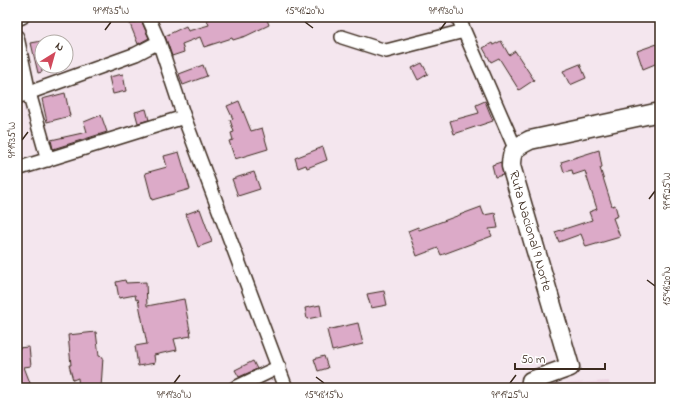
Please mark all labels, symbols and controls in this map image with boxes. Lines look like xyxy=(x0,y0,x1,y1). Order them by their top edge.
text: 91°19'35"W xyxy=(93,4,129,19)
text: 15°48'20"N xyxy=(286,4,325,19)
text: 91°19'30"W xyxy=(429,4,464,19)
north arrow xyxy=(34,34,74,74)
text: N xyxy=(52,38,67,55)
text: 91°19'35"W xyxy=(5,122,20,158)
street label: Ruta Nacional 9 Norte xyxy=(503,168,557,294)
text: 91°19'25"W xyxy=(660,172,675,209)
text: 15°48'20"N xyxy=(660,266,675,305)
scale bar xyxy=(515,345,605,371)
text: 50 m xyxy=(521,351,545,369)
text: 91°19'30"W xyxy=(157,388,192,403)
text: 15°48'15"N xyxy=(305,388,343,403)
text: 91°19'25"W xyxy=(492,388,529,403)

